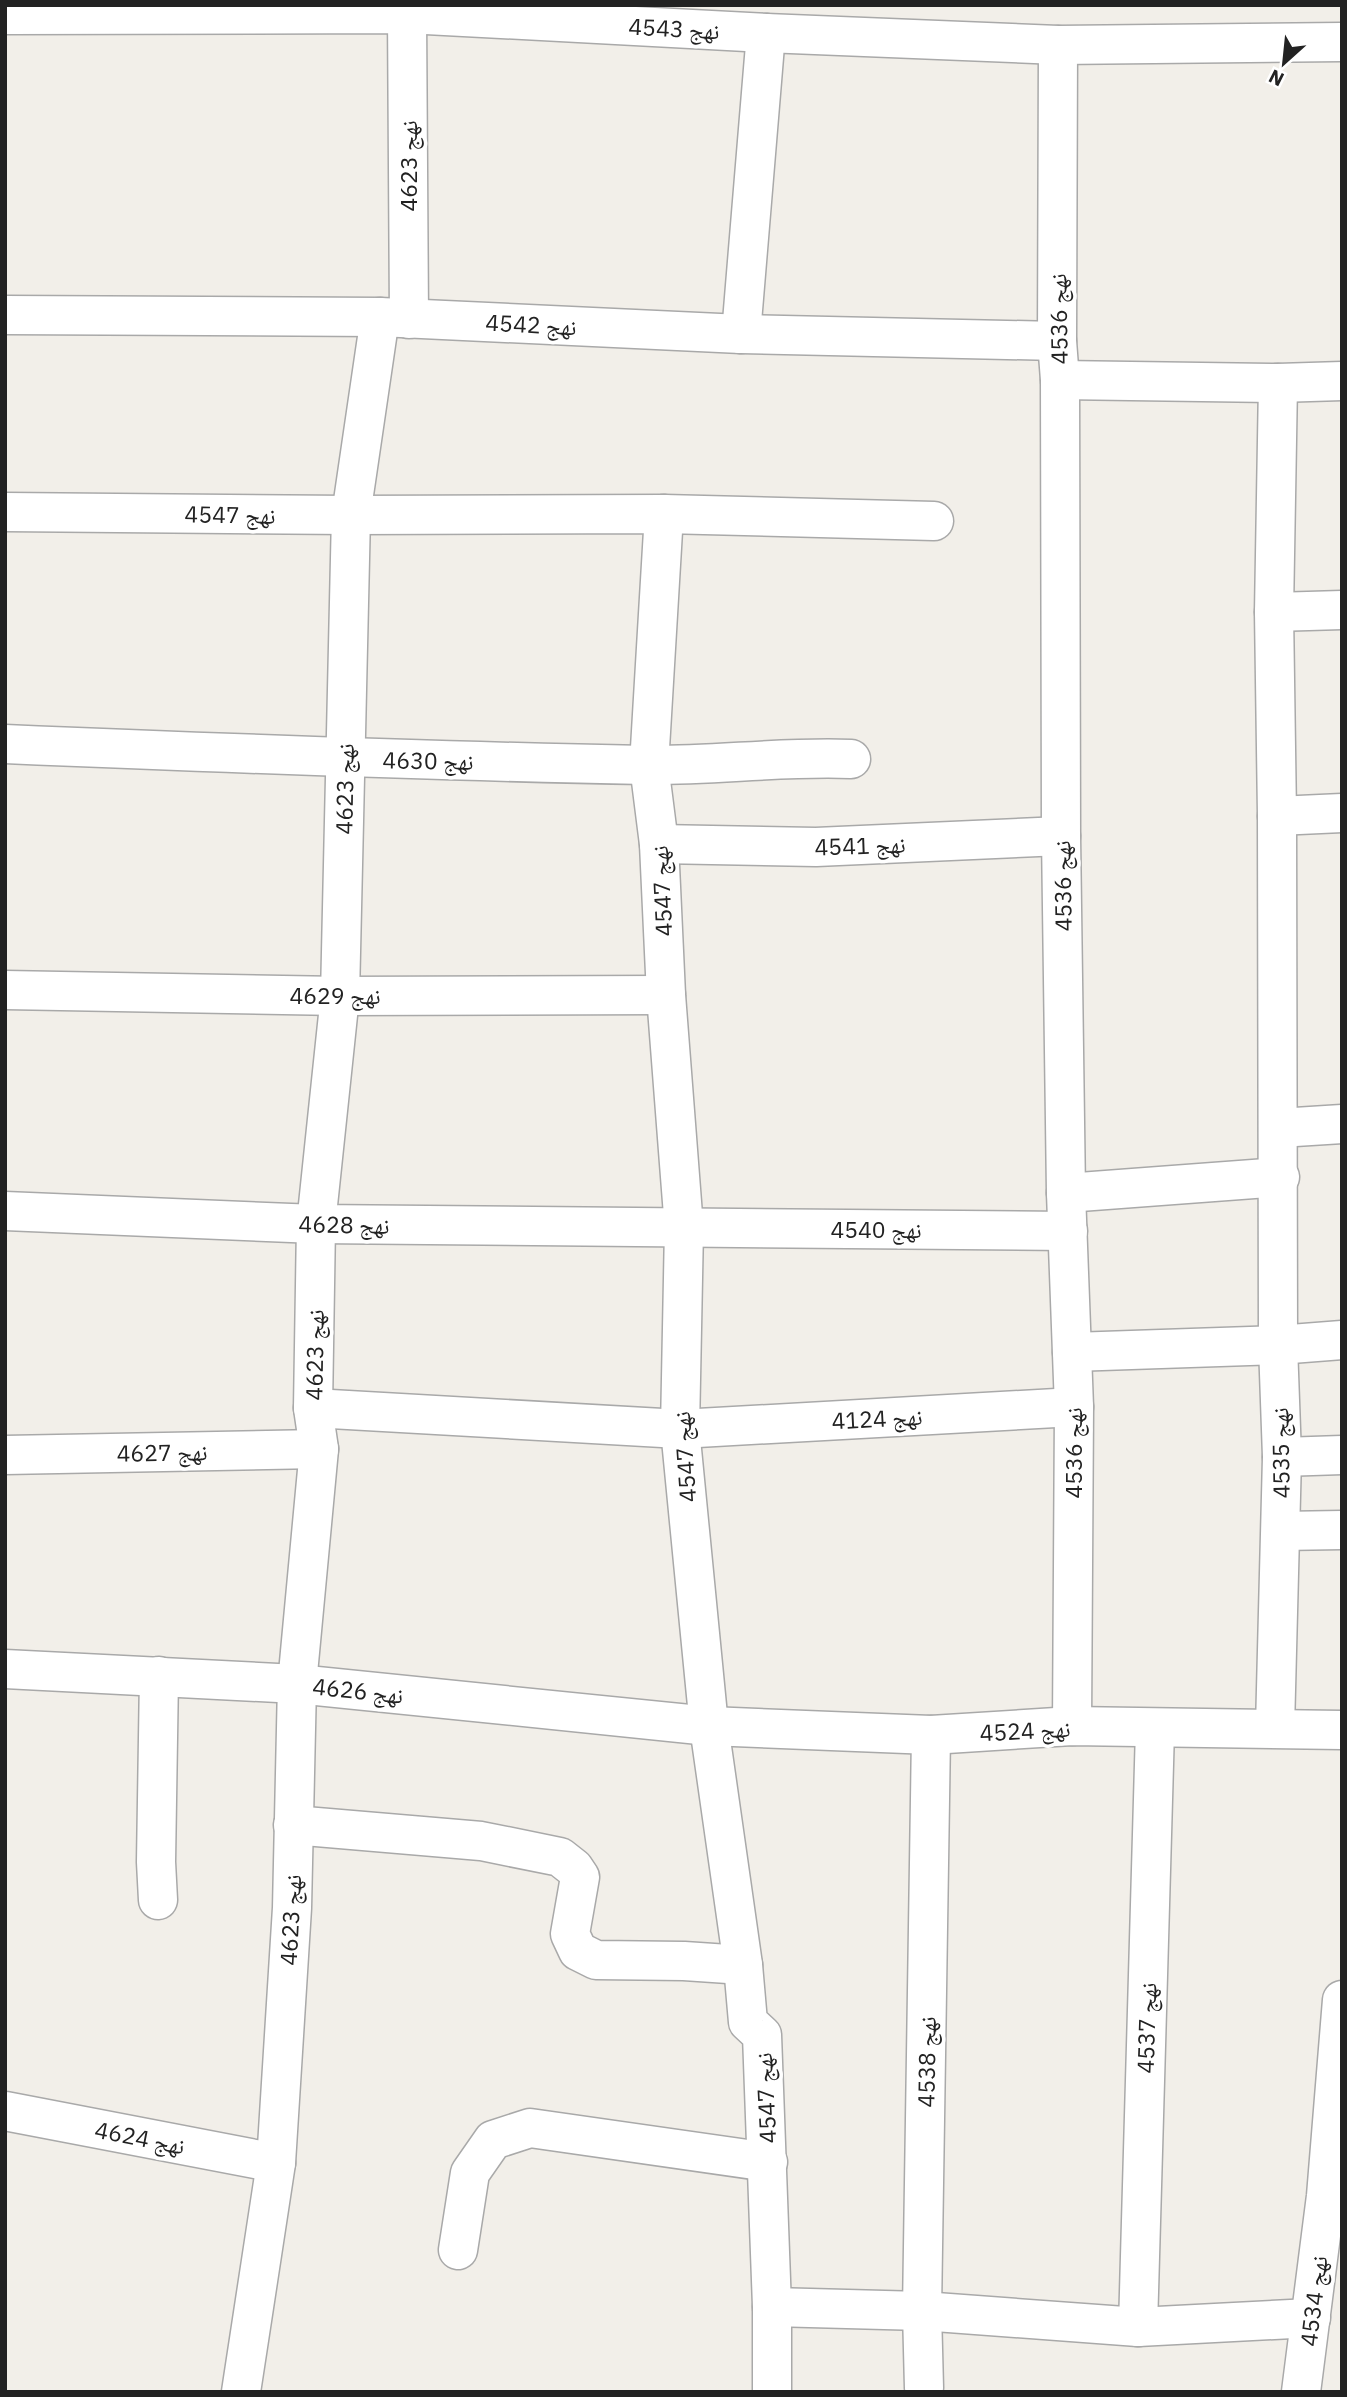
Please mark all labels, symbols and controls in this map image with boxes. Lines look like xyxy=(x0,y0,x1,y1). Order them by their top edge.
street label: نهج 4543 xyxy=(628,11,720,46)
north arrow xyxy=(1249,28,1319,98)
text: N xyxy=(1265,64,1288,92)
street label: نهج 4623 xyxy=(393,120,424,212)
street label: نهج 4536 xyxy=(1042,273,1075,365)
street label: نهج 4542 xyxy=(485,307,577,342)
street label: نهج 4547 xyxy=(184,498,276,531)
street label: نهج 4623 xyxy=(328,743,361,835)
street label: نهج 4630 xyxy=(382,744,474,777)
street label: نهج 4541 xyxy=(814,828,906,863)
street label: نهج 4536 xyxy=(1046,840,1079,932)
street label: نهج 4547 xyxy=(644,845,679,937)
street label: نهج 4629 xyxy=(289,980,381,1011)
street label: نهج 4628 xyxy=(298,1208,390,1241)
street label: نهج 4540 xyxy=(830,1214,922,1245)
street label: نهج 4623 xyxy=(298,1309,331,1401)
street label: نهج 4124 xyxy=(831,1401,923,1436)
street label: نهج 4536 xyxy=(1058,1407,1089,1499)
street label: نهج 4535 xyxy=(1264,1407,1297,1499)
street label: نهج 4547 xyxy=(666,1410,703,1503)
street label: نهج 4627 xyxy=(116,1436,208,1469)
street label: نهج 4626 xyxy=(311,1670,405,1711)
street label: نهج 4524 xyxy=(979,1713,1071,1748)
street label: نهج 4623 xyxy=(273,1874,308,1966)
street label: نهج 4537 xyxy=(1129,1982,1164,2074)
street label: نهج 4538 xyxy=(910,2016,943,2108)
street label: نهج 4547 xyxy=(748,2052,783,2144)
street label: نهج 4624 xyxy=(92,2114,188,2161)
street label: نهج 4534 xyxy=(1293,2254,1334,2348)

